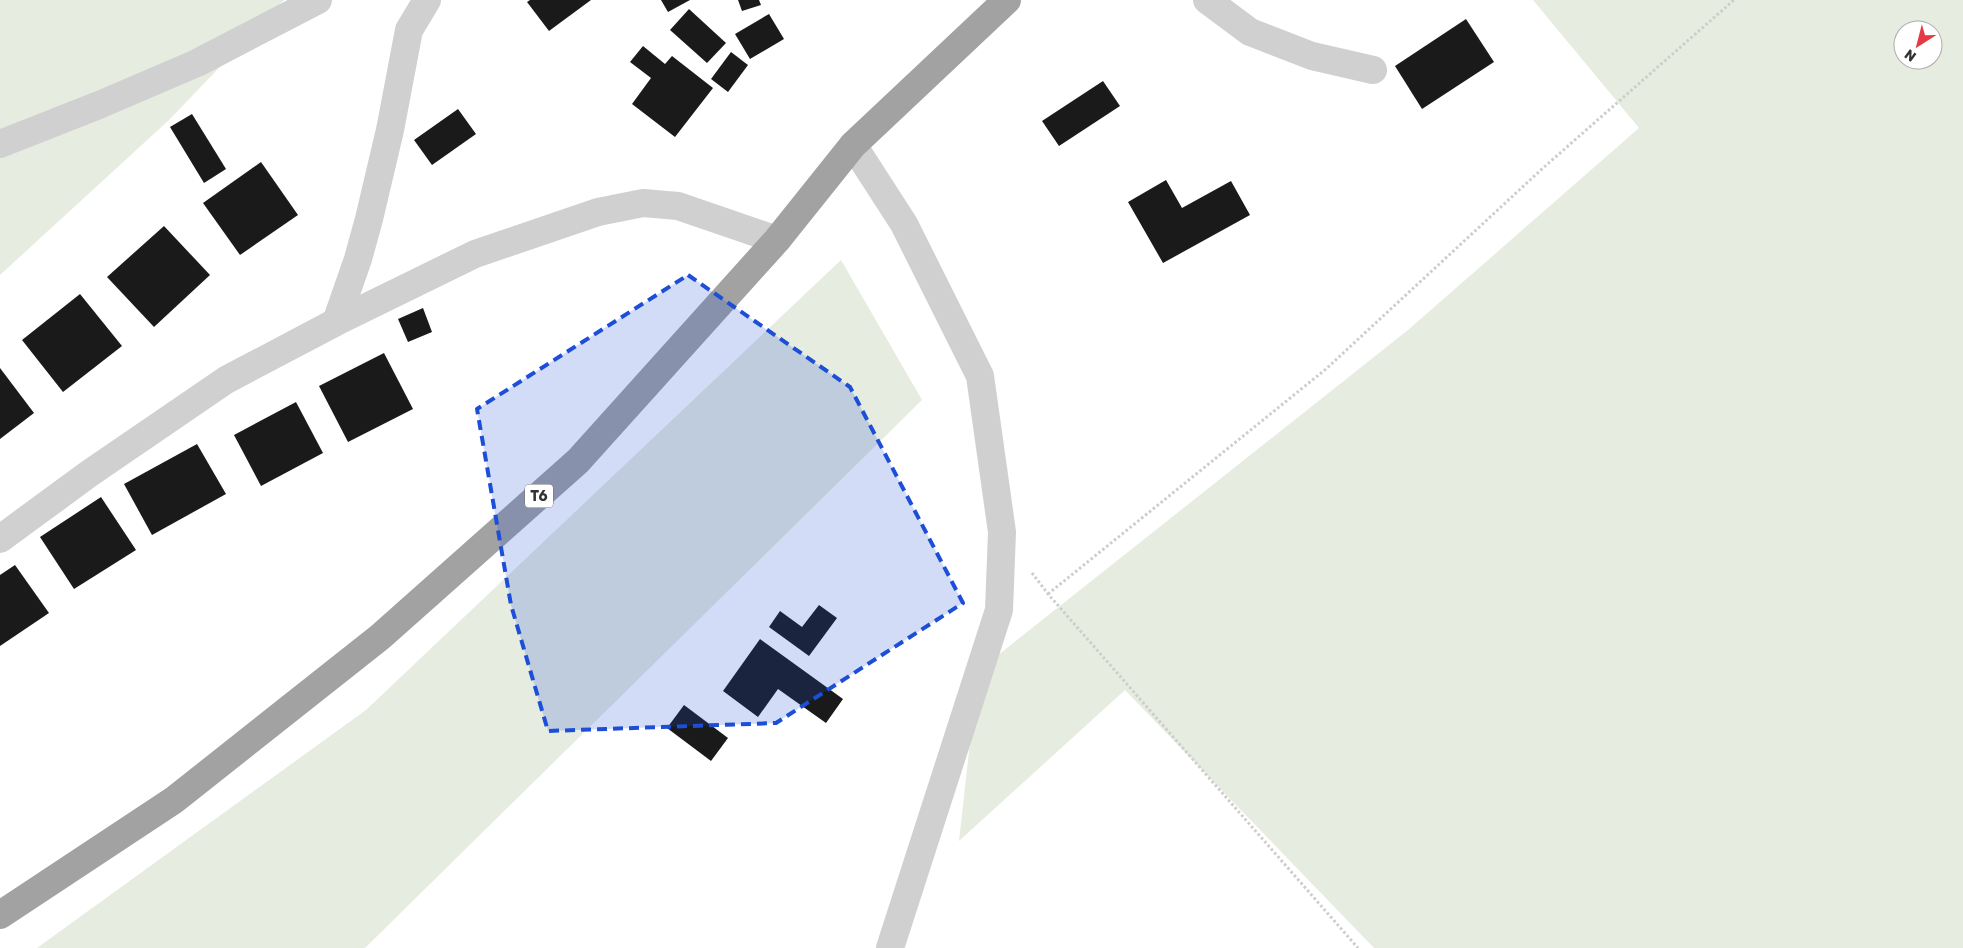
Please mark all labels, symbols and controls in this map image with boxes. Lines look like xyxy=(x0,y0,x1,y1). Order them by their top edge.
north arrow xyxy=(1893,20,1943,70)
text: N xyxy=(1902,45,1920,65)
road number: T6 xyxy=(525,484,553,508)

